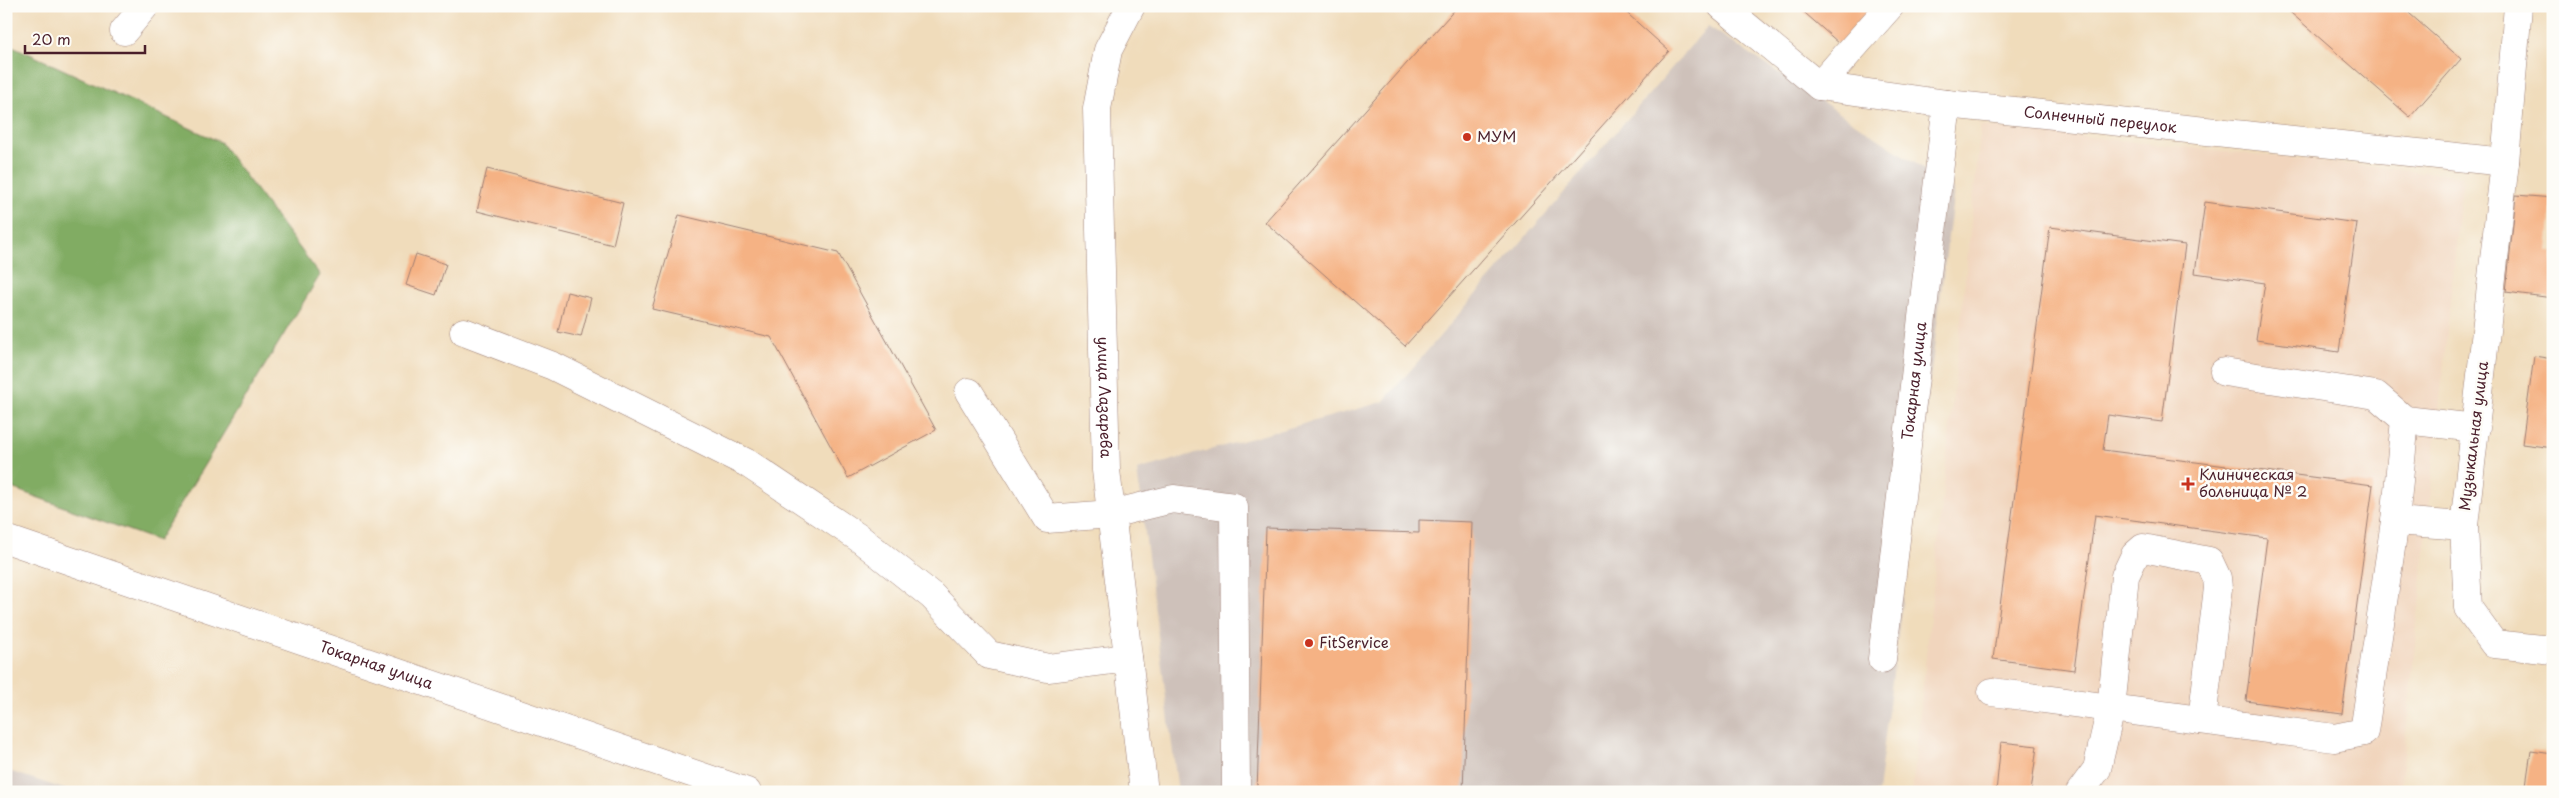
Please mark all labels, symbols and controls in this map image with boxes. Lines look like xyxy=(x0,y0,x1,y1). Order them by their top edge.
scale bar xyxy=(25,22,145,54)
text: 20 m xyxy=(32,27,71,50)
street label: Солнечный переулок xyxy=(2023,99,2178,138)
place label: МУМ xyxy=(1477,124,1516,147)
marker: МУМ xyxy=(1461,131,1473,143)
street label: Токарная улица xyxy=(1895,320,1931,441)
street label: улица Лазарева xyxy=(1093,336,1119,459)
street label: Музыкальная улица xyxy=(2452,359,2493,512)
place label: Клиническая больница № 2 xyxy=(2199,462,2307,502)
marker: Клиническая больница № 2 xyxy=(2181,477,2195,491)
place label: FitService xyxy=(1319,630,1389,653)
street label: Токарная улица xyxy=(317,634,437,694)
marker: FitService xyxy=(1303,637,1315,649)

